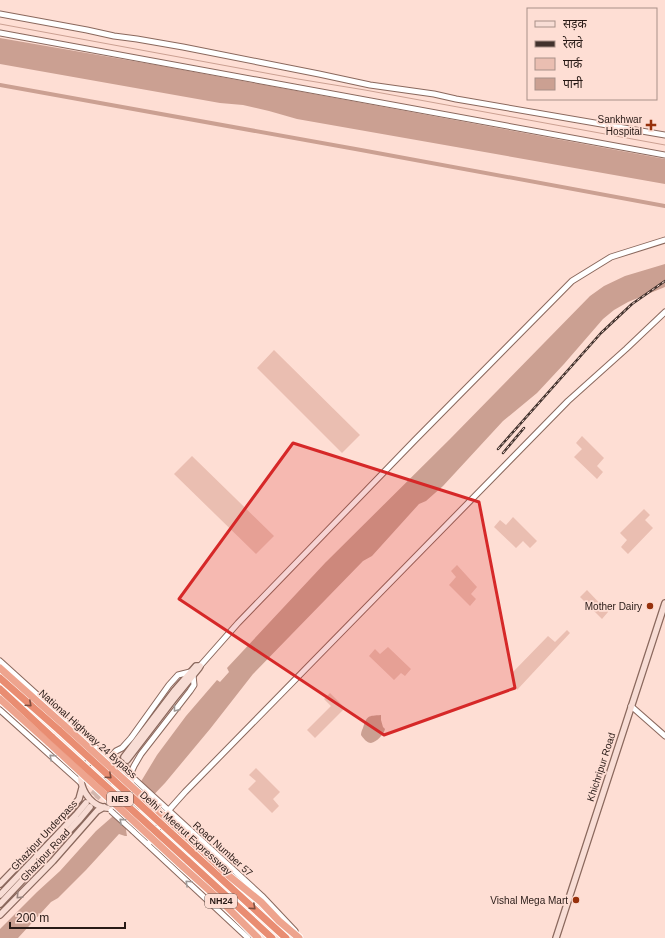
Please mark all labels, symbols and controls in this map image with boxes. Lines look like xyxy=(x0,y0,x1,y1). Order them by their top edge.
legend xyxy=(527,8,657,100)
text: सड़क xyxy=(563,17,588,31)
text: रेलवे xyxy=(563,36,583,51)
text: पार्क xyxy=(563,57,583,71)
text: पानी xyxy=(563,76,584,91)
place label: Sankhwar Hospital xyxy=(598,114,643,137)
marker: Sankhwar Hospital xyxy=(645,119,657,131)
place label: Mother Dairy xyxy=(585,601,642,612)
marker: Mother Dairy xyxy=(645,601,655,611)
street label: National Highway 24 Bypass xyxy=(37,687,139,781)
one-way arrow xyxy=(24,699,32,706)
one-way arrow xyxy=(174,704,181,711)
street label: Khichripur Road xyxy=(585,731,617,803)
one-way arrow xyxy=(49,754,57,761)
one-way arrow xyxy=(104,772,112,779)
street label: Delhi - Meerut Expressway xyxy=(138,789,234,877)
road number: NE3 xyxy=(107,792,133,806)
street label: Ghazipur Underpass xyxy=(9,798,79,872)
one-way arrow xyxy=(120,818,127,825)
street label: Road Number 57 xyxy=(191,819,255,879)
street label: Ghazipur Road xyxy=(18,827,72,883)
one-way arrow xyxy=(186,880,193,887)
one-way arrow xyxy=(16,891,24,899)
road number: NH24 xyxy=(205,894,237,908)
place label: Vishal Mega Mart xyxy=(490,895,568,906)
marker: Vishal Mega Mart xyxy=(571,895,581,905)
one-way arrow xyxy=(248,903,256,910)
scale bar xyxy=(10,904,125,930)
text: 200 m xyxy=(16,911,49,925)

